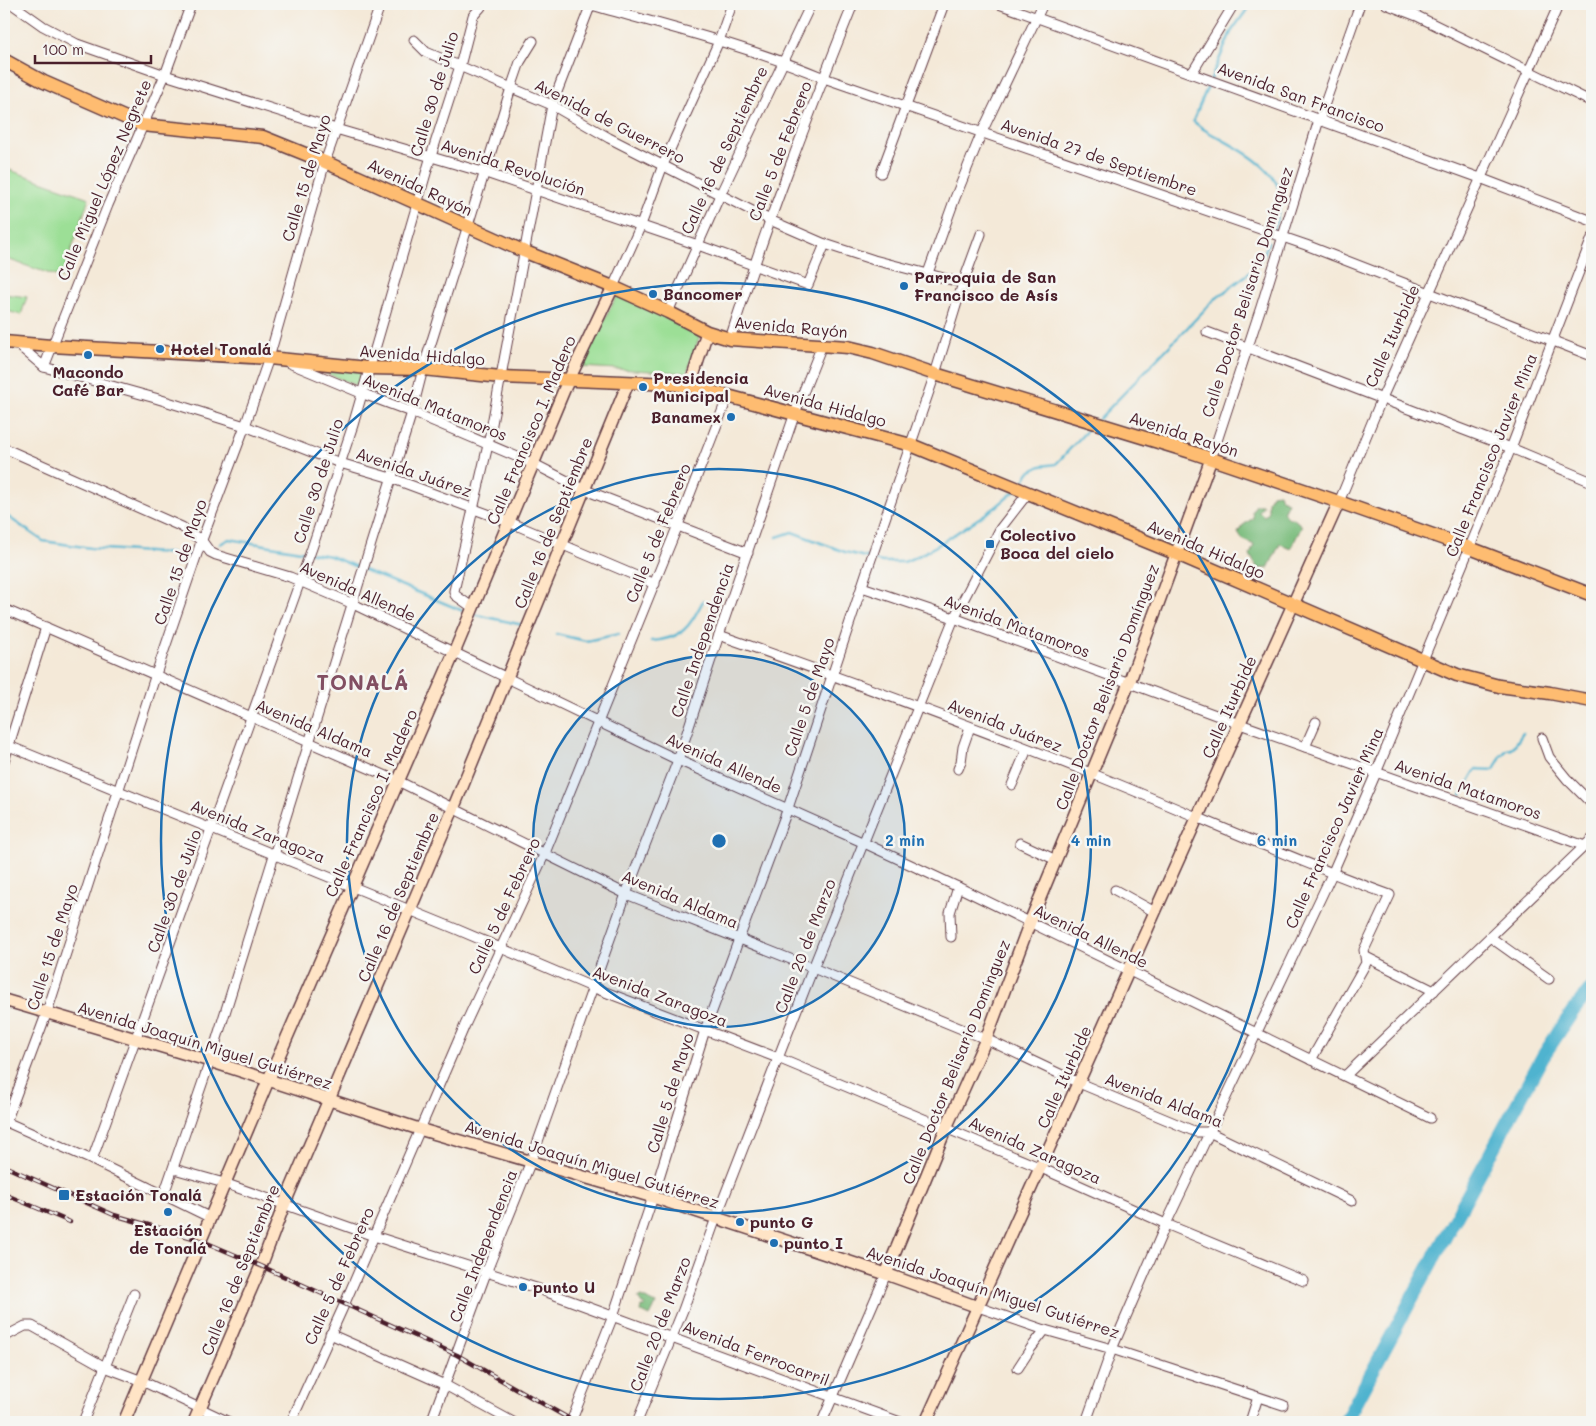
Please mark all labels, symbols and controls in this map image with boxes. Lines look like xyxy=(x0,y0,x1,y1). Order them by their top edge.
street label: Calle 30 de Julio xyxy=(404,29,463,159)
scale bar xyxy=(35,32,151,64)
text: 100 m xyxy=(42,39,84,59)
street label: Avenida San Francisco xyxy=(1215,56,1388,137)
street label: Calle 16 de Septiembre xyxy=(675,62,772,237)
street label: Avenida de Guerrero xyxy=(531,74,689,168)
street label: Calle Miguel López Negrete xyxy=(52,76,156,284)
street label: Calle 5 de Febrero xyxy=(743,78,816,224)
street label: Calle 15 de Mayo xyxy=(276,112,335,244)
street label: Avenida 27 de Septiembre xyxy=(998,113,1200,200)
street label: Avenida Revolución xyxy=(438,133,588,200)
street label: Avenida Rayón xyxy=(364,153,476,220)
street label: Calle Doctor Belisario Domínguez xyxy=(1196,164,1297,420)
place label: Parroquia de San Francisco de Asís xyxy=(914,266,1058,305)
marker: Parroquia de San Francisco de Asís xyxy=(898,280,910,292)
street label: Calle Iturbide xyxy=(1359,281,1424,391)
place label: Bancomer xyxy=(663,283,743,304)
marker: Bancomer xyxy=(647,288,659,300)
street label: Avenida Rayón xyxy=(733,311,849,342)
street label: Calle Francisco I. Madero xyxy=(481,332,580,528)
place label: Hotel Tonalá xyxy=(170,338,272,359)
street label: Avenida Hidalgo xyxy=(358,340,486,369)
marker: Hotel Tonalá xyxy=(154,343,166,355)
marker: Macondo Café Bar xyxy=(82,349,94,361)
street label: Calle Francisco Javier Mina xyxy=(1440,350,1541,560)
place label: Macondo Café Bar xyxy=(52,361,124,400)
place label: Presidencia Municipal xyxy=(653,367,749,406)
street label: Avenida Matamoros xyxy=(360,368,511,445)
street label: Avenida Hidalgo xyxy=(762,378,889,431)
marker: Presidencia Municipal xyxy=(637,381,649,393)
place label: Banamex xyxy=(651,406,721,427)
street label: Avenida Rayón xyxy=(1127,406,1241,461)
marker: Banamex xyxy=(725,411,737,423)
street label: Calle 30 de Julio xyxy=(287,416,348,546)
street label: Calle 16 de Septiembre xyxy=(509,434,597,612)
street label: Avenida Juárez xyxy=(353,442,475,501)
street label: Calle 5 de Febrero xyxy=(620,460,695,606)
street label: Calle 15 de Mayo xyxy=(148,496,211,628)
street label: Avenida Hidalgo xyxy=(1144,514,1268,583)
place label: Colectivo Boca del cielo xyxy=(1000,524,1114,563)
marker: Colectivo Boca del cielo xyxy=(984,538,996,550)
street label: Avenida Allende xyxy=(297,556,419,626)
street label: Calle Independencia xyxy=(665,560,738,720)
street label: Calle Doctor Belisario Domínguez xyxy=(1050,561,1163,813)
street label: Avenida Matamoros xyxy=(941,589,1093,662)
street label: Calle 5 de Mayo xyxy=(778,635,839,759)
street label: Calle Iturbide xyxy=(1196,652,1261,762)
district label: TONALÁ xyxy=(317,668,409,695)
street label: Avenida Aldama xyxy=(253,693,376,762)
street label: Avenida Juárez xyxy=(945,693,1066,756)
street label: Calle Francisco I. Madero xyxy=(320,706,422,900)
street label: Calle Francisco Javier Mina xyxy=(1280,724,1387,932)
street label: Avenida Allende xyxy=(663,728,785,798)
street label: Avenida Matamoros xyxy=(1392,754,1544,824)
street label: Avenida Zaragoza xyxy=(188,794,329,867)
street label: Calle 16 de Septiembre xyxy=(352,808,443,985)
street label: Calle 30 de Julio xyxy=(141,826,206,955)
text: 2 min xyxy=(885,830,925,850)
text: 4 min xyxy=(1071,830,1111,850)
text: 6 min xyxy=(1257,830,1297,850)
centre of rings xyxy=(710,832,728,850)
street label: Calle 5 de Febrero xyxy=(463,834,544,978)
street label: Avenida Aldama xyxy=(619,864,742,933)
street label: Calle 20 de Marzo xyxy=(769,875,840,1016)
street label: Calle 15 de Mayo xyxy=(21,881,82,1013)
street label: Avenida Allende xyxy=(1031,899,1152,972)
street label: Calle Doctor Belisario Domínguez xyxy=(897,936,1014,1187)
street label: Avenida Zaragoza xyxy=(590,960,731,1031)
street label: Avenida Joaquín Miguel Gutiérrez xyxy=(75,996,335,1093)
street label: Calle Iturbide xyxy=(1031,1022,1096,1132)
street label: Calle 5 de Mayo xyxy=(641,1030,698,1156)
street label: Avenida Aldama xyxy=(1102,1067,1226,1132)
street label: Avenida Zaragoza xyxy=(966,1111,1105,1188)
street label: Avenida Joaquín Miguel Gutiérrez xyxy=(462,1115,722,1212)
street label: Calle Independencia xyxy=(444,1166,521,1325)
street label: Calle 16 de Septiembre xyxy=(196,1181,284,1359)
place label: Estación Tonalá xyxy=(75,1184,202,1205)
marker: Estación Tonalá xyxy=(57,1188,71,1202)
street label: Calle 5 de Febrero xyxy=(299,1204,378,1348)
marker: Estación de Tonalá xyxy=(162,1206,174,1218)
place label: punto G xyxy=(750,1211,813,1232)
marker: punto G xyxy=(734,1216,746,1228)
place label: Estación de Tonalá xyxy=(129,1219,207,1258)
place label: punto I xyxy=(784,1232,843,1253)
marker: punto I xyxy=(768,1237,780,1249)
street label: Avenida Joaquín Miguel Gutiérrez xyxy=(864,1241,1123,1343)
street label: Calle 20 de Marzo xyxy=(624,1253,695,1394)
place label: punto U xyxy=(533,1276,595,1297)
marker: punto U xyxy=(517,1281,529,1293)
street label: Avenida Ferrocarril xyxy=(680,1315,833,1390)

